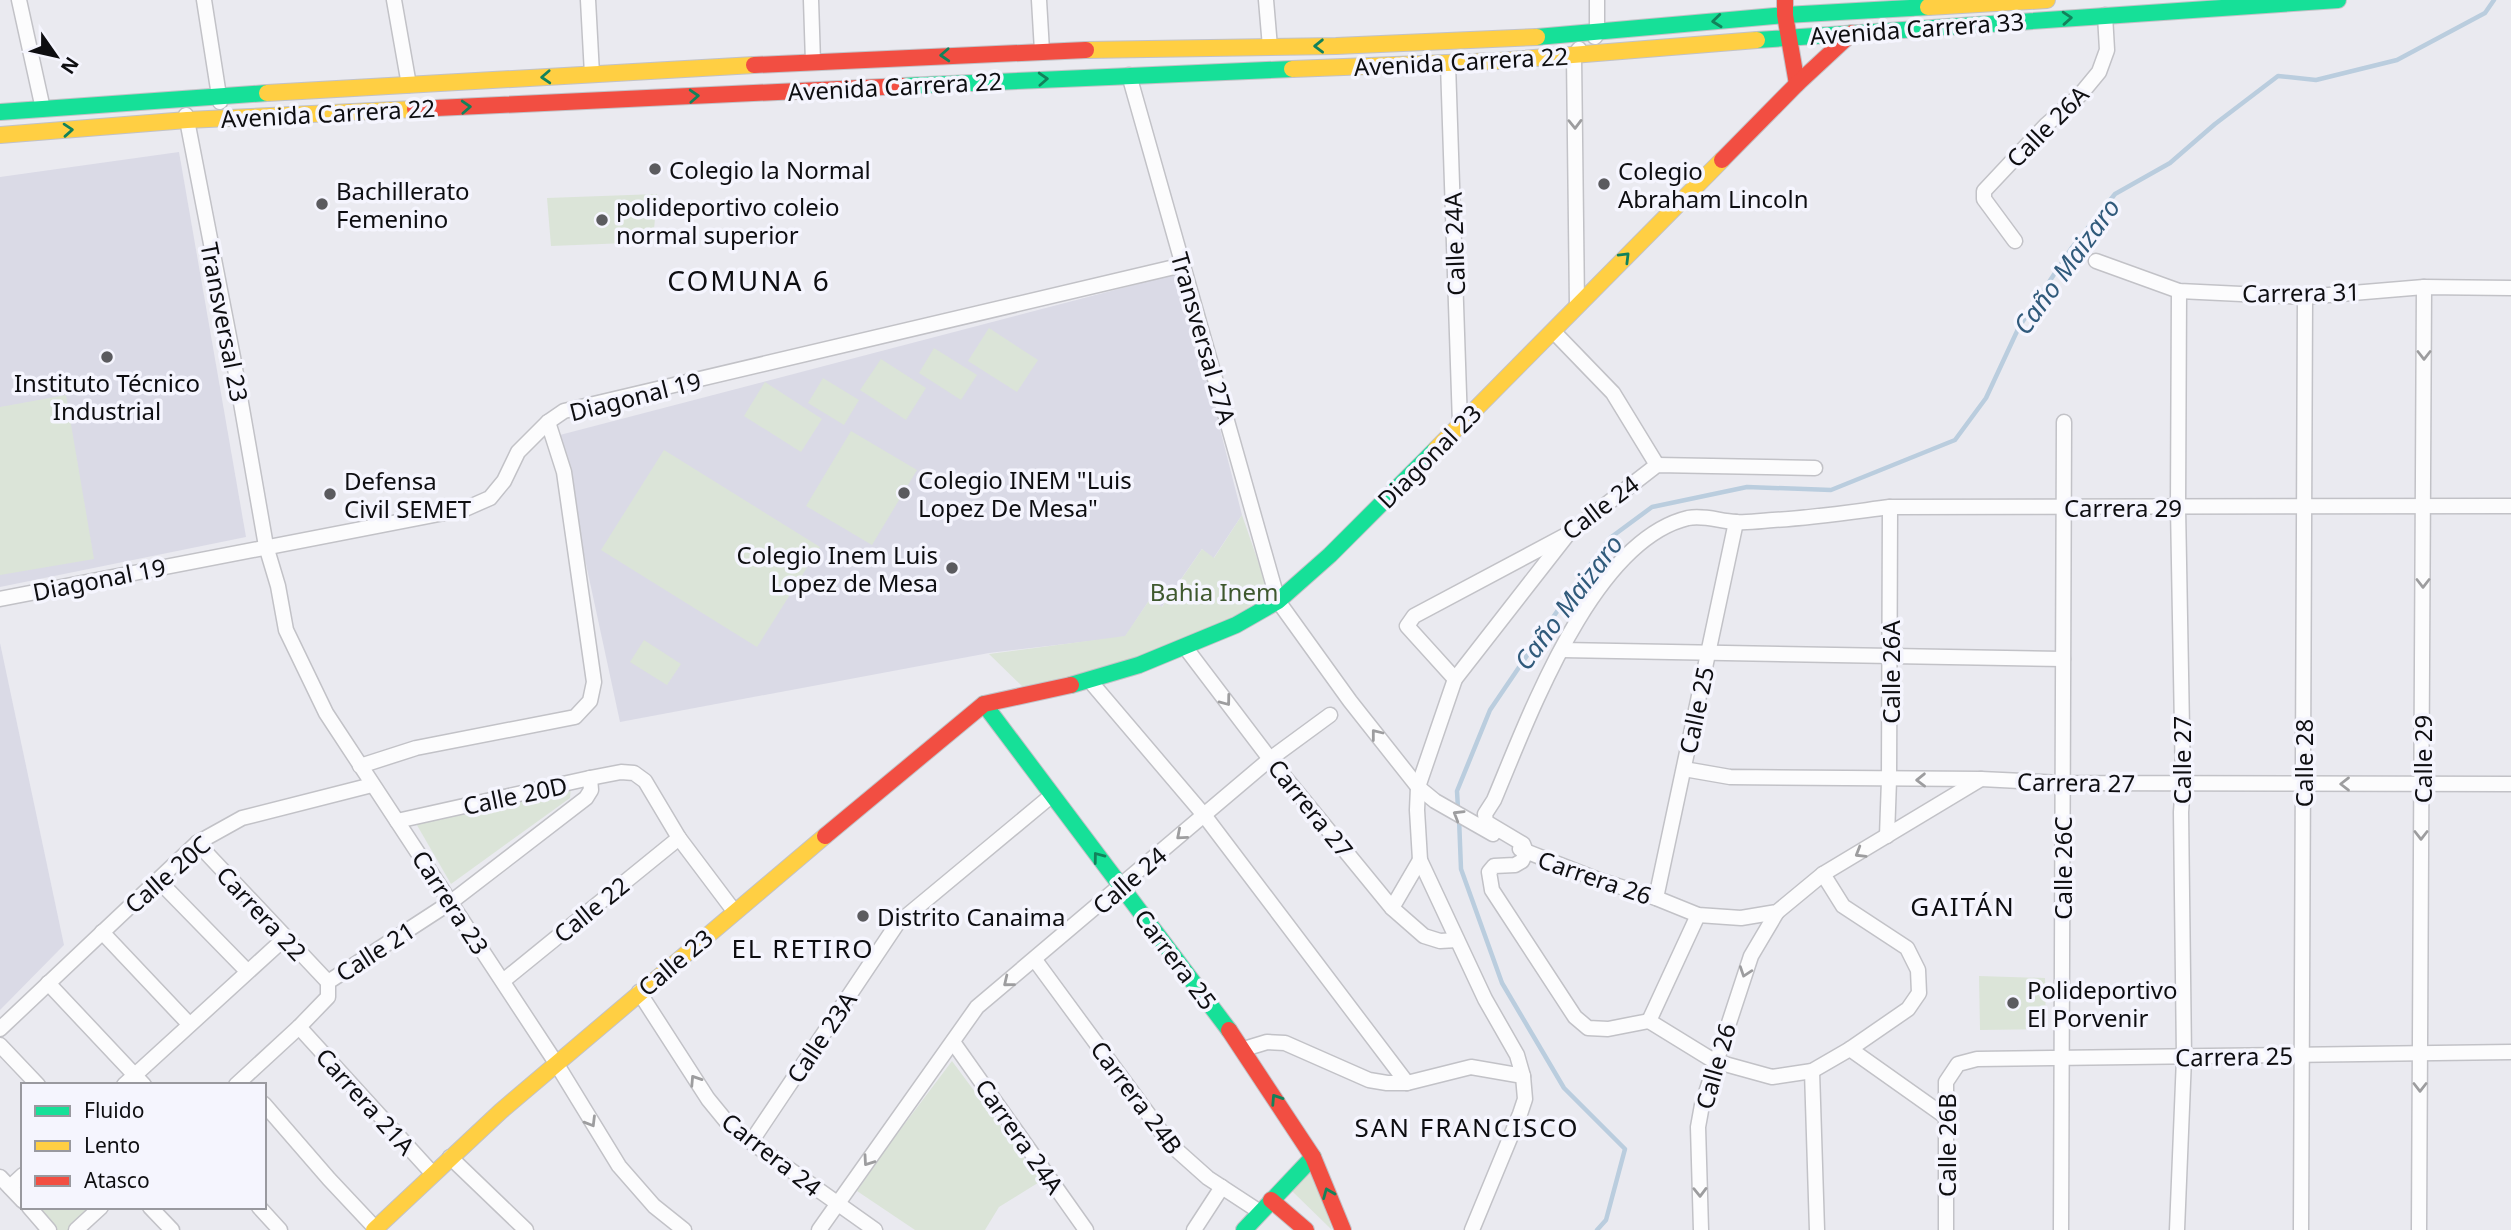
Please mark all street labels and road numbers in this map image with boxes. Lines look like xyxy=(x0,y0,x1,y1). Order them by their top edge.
street label: Avenida Carrera 33 xyxy=(1809,4,2025,52)
street label: Avenida Carrera 22 xyxy=(1353,39,1569,83)
street label: Avenida Carrera 22 xyxy=(787,64,1003,108)
street label: Calle 26A xyxy=(1999,77,2096,174)
street label: Avenida Carrera 22 xyxy=(220,91,436,135)
street label: Calle 24A xyxy=(1436,191,1472,296)
street label: Transversal 23 xyxy=(193,239,257,405)
street label: Transversal 27A xyxy=(1164,248,1244,428)
street label: Carrera 31 xyxy=(2242,274,2360,310)
street label: Diagonal 19 xyxy=(566,364,704,428)
street label: Diagonal 23 xyxy=(1370,397,1488,515)
street label: Calle 24 xyxy=(1555,467,1645,547)
street label: Carrera 29 xyxy=(2064,491,2182,524)
street label: Diagonal 19 xyxy=(30,550,168,608)
street label: Calle 26A xyxy=(1874,620,1907,724)
street label: Calle 25 xyxy=(1671,663,1721,757)
street label: Calle 29 xyxy=(2406,715,2439,803)
street label: Calle 27 xyxy=(2165,716,2198,804)
street label: Calle 28 xyxy=(2287,719,2320,807)
street label: Carrera 27 xyxy=(1261,752,1361,864)
street label: Carrera 27 xyxy=(2017,764,2135,800)
street label: Calle 20D xyxy=(460,768,570,822)
street label: Calle 26C xyxy=(2046,816,2079,920)
street label: Calle 20C xyxy=(117,828,217,920)
street label: Calle 24 xyxy=(1085,838,1173,921)
street label: Carrera 26 xyxy=(1534,842,1656,912)
street label: Carrera 23 xyxy=(405,843,497,961)
street label: Carrera 22 xyxy=(210,859,314,967)
street label: Calle 22 xyxy=(546,868,636,950)
street label: Carrera 25 xyxy=(1127,902,1225,1016)
street label: Calle 21 xyxy=(329,913,421,989)
street label: Calle 23 xyxy=(631,921,719,1003)
street label: Calle 23A xyxy=(778,984,864,1089)
street label: Calle 26 xyxy=(1687,1019,1743,1113)
street label: Carrera 24B xyxy=(1084,1034,1190,1160)
street label: Carrera 25 xyxy=(2175,1038,2293,1074)
street label: Carrera 21A xyxy=(309,1040,423,1162)
street label: Carrera 24A xyxy=(968,1072,1072,1201)
street label: Calle 26B xyxy=(1930,1093,1963,1197)
street label: Carrera 24 xyxy=(715,1105,829,1204)

